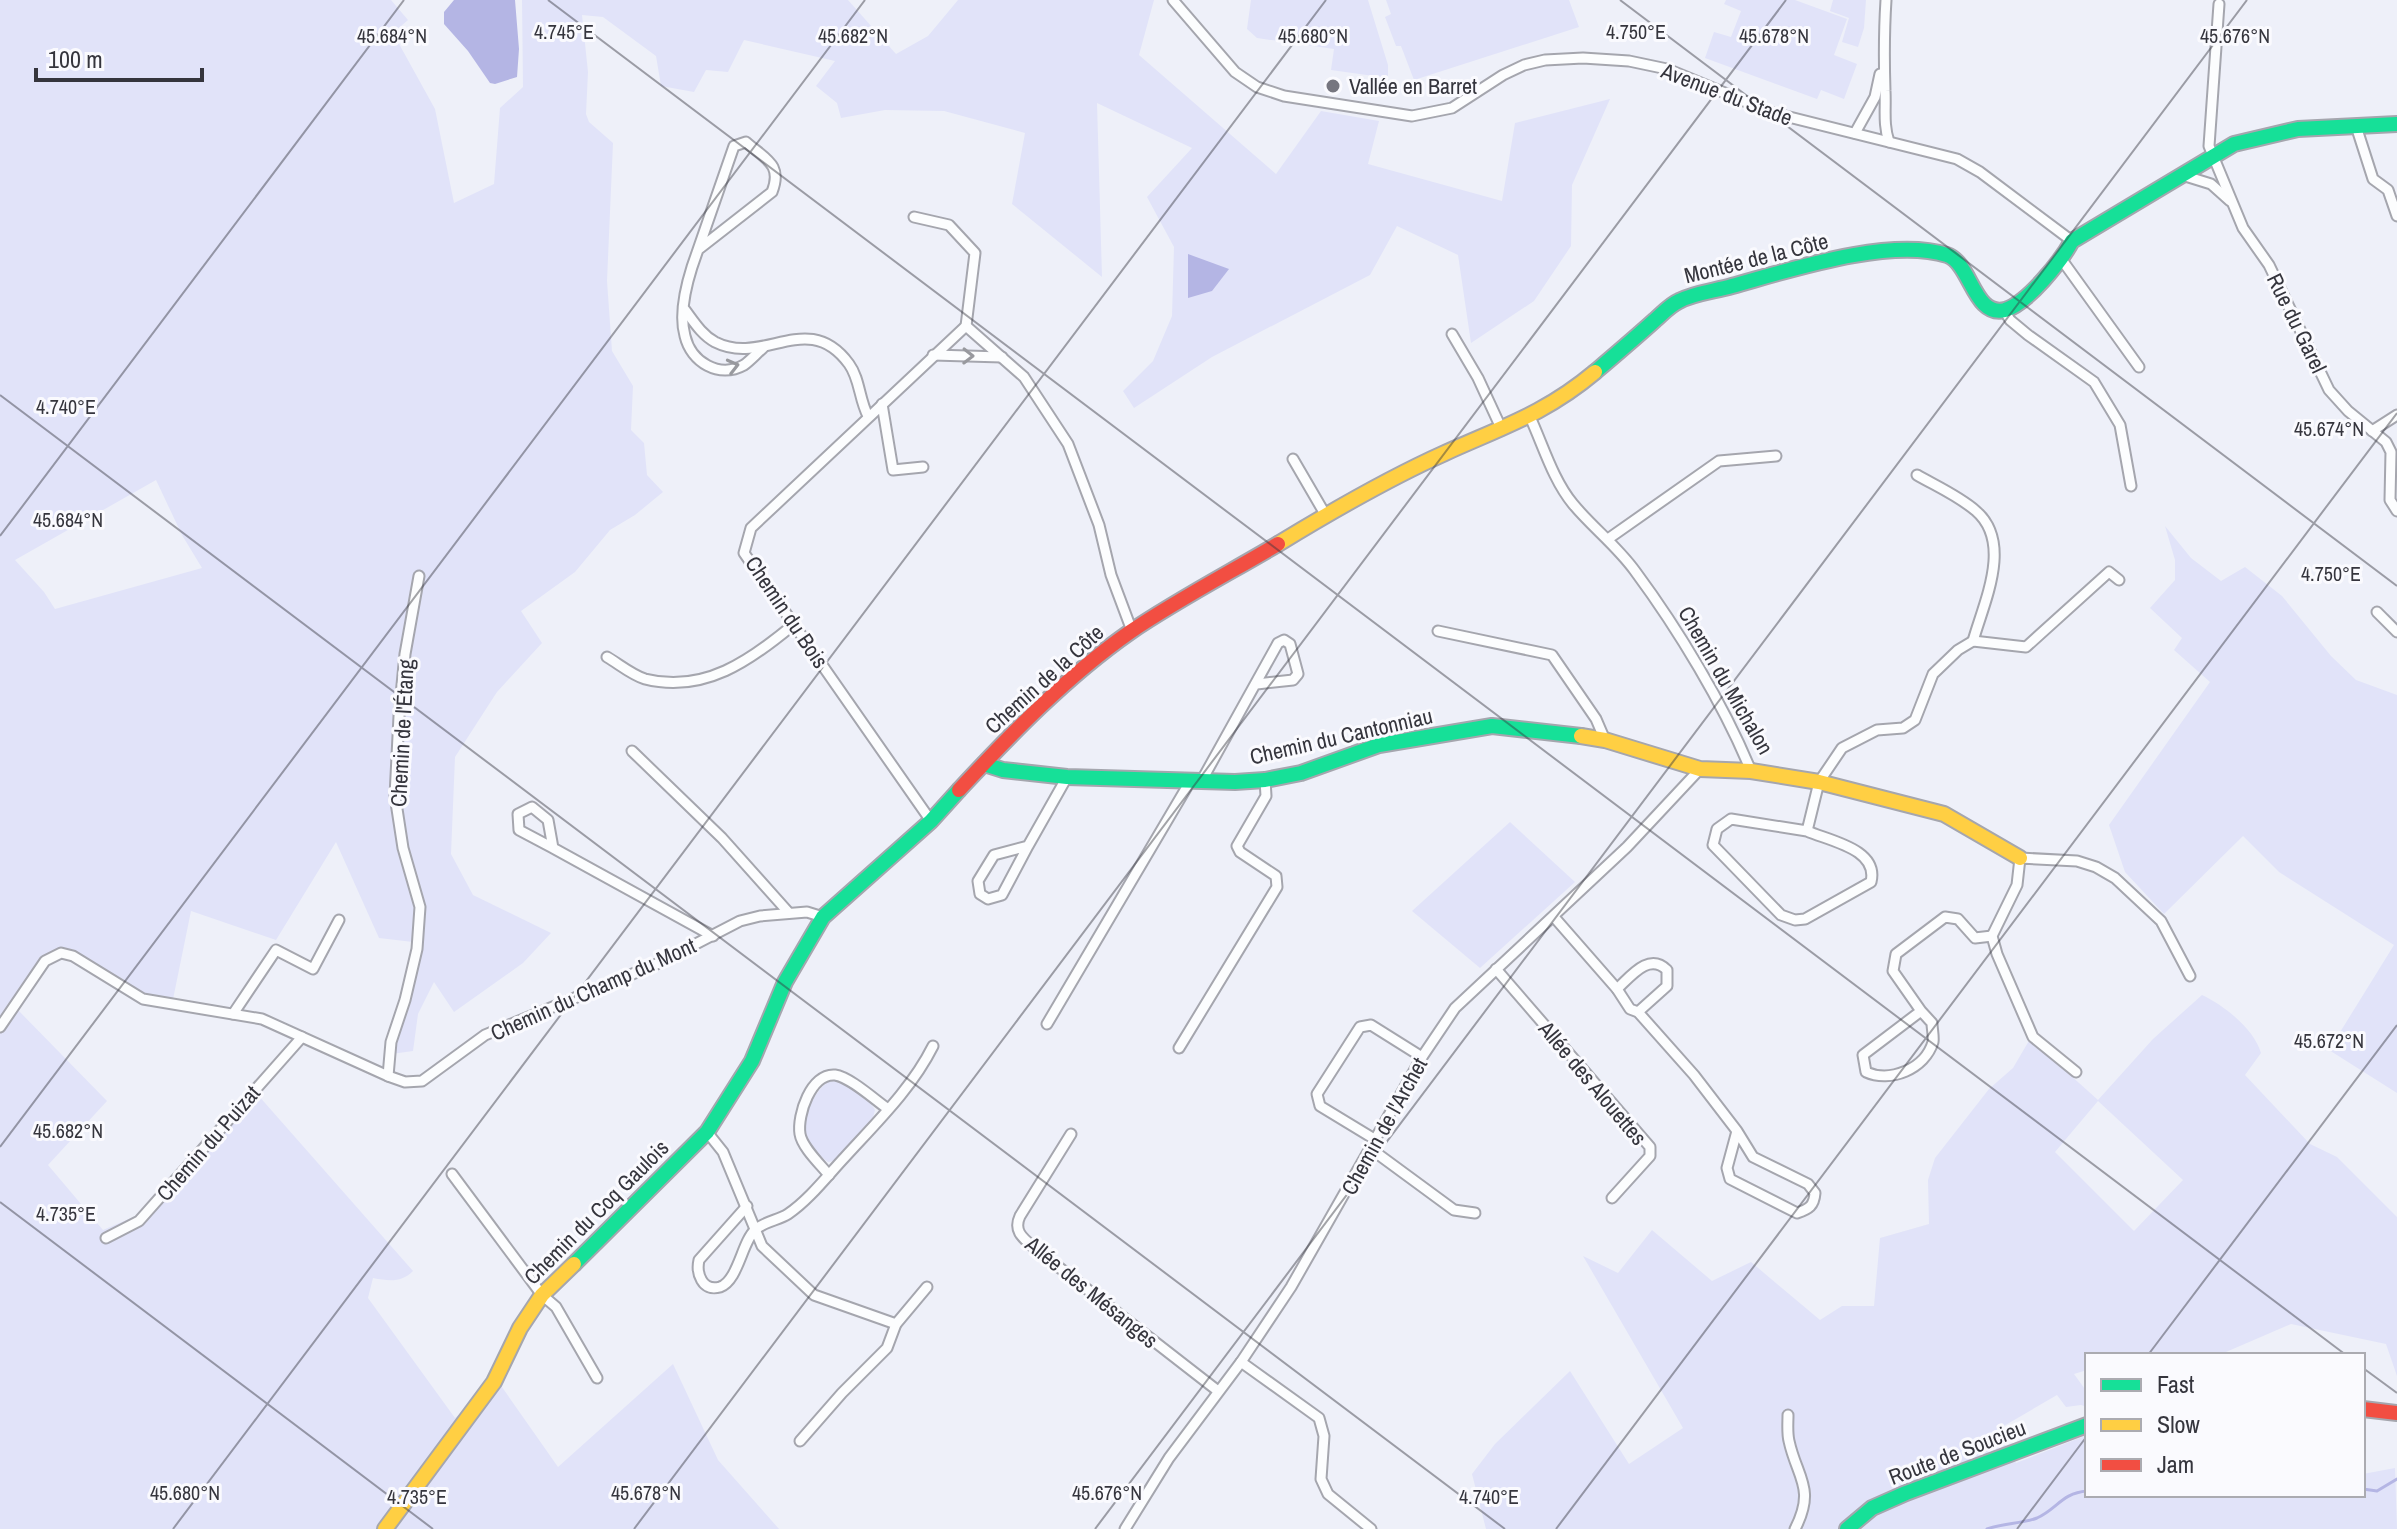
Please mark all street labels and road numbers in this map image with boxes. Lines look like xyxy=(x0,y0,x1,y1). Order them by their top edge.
street label: Avenue du Stade xyxy=(1656,55,1797,133)
street label: Montée de la Côte xyxy=(1681,226,1831,290)
street label: Rue du Garel xyxy=(2260,268,2334,378)
street label: Chemin du Bois xyxy=(738,550,836,674)
street label: Chemin du Michalon xyxy=(1671,600,1781,760)
street label: Chemin de la Côte xyxy=(978,618,1110,740)
street label: Chemin de l'Étang xyxy=(383,658,421,808)
street label: Chemin du Cantonniau xyxy=(1247,700,1435,772)
street label: Chemin du Champ du Mont xyxy=(486,930,700,1048)
street label: Allée des Alouettes xyxy=(1532,1014,1654,1151)
street label: Chemin de l'Archet xyxy=(1334,1052,1434,1200)
street label: Chemin du Puizat xyxy=(149,1079,267,1207)
street label: Chemin du Coq Gaulois xyxy=(517,1133,675,1291)
street label: Allée des Mésanges xyxy=(1019,1229,1165,1355)
street label: Route de Soucieu xyxy=(1884,1412,2030,1492)

